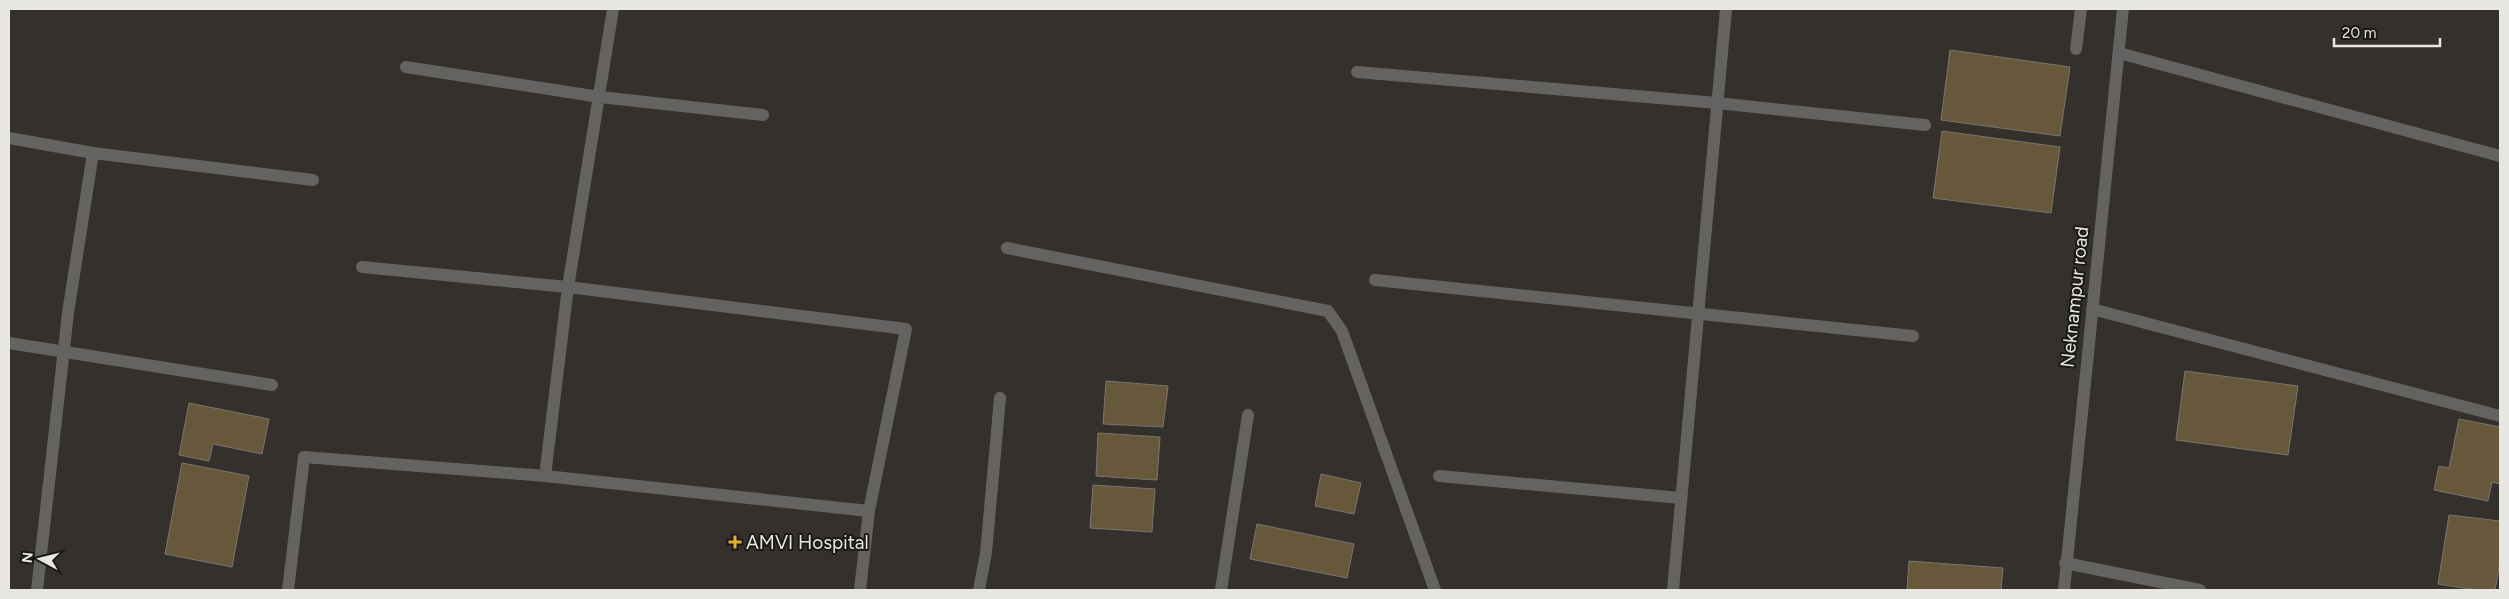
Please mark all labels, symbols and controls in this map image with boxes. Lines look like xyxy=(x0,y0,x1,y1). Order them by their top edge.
scale bar xyxy=(2334,15,2440,47)
text: 20 m xyxy=(2342,24,2376,42)
street label: Neknampur road xyxy=(2056,225,2093,369)
place label: AMVI Hospital xyxy=(746,531,869,554)
north arrow xyxy=(15,534,65,584)
marker: AMVI Hospital xyxy=(728,535,742,549)
text: N xyxy=(18,551,37,564)

